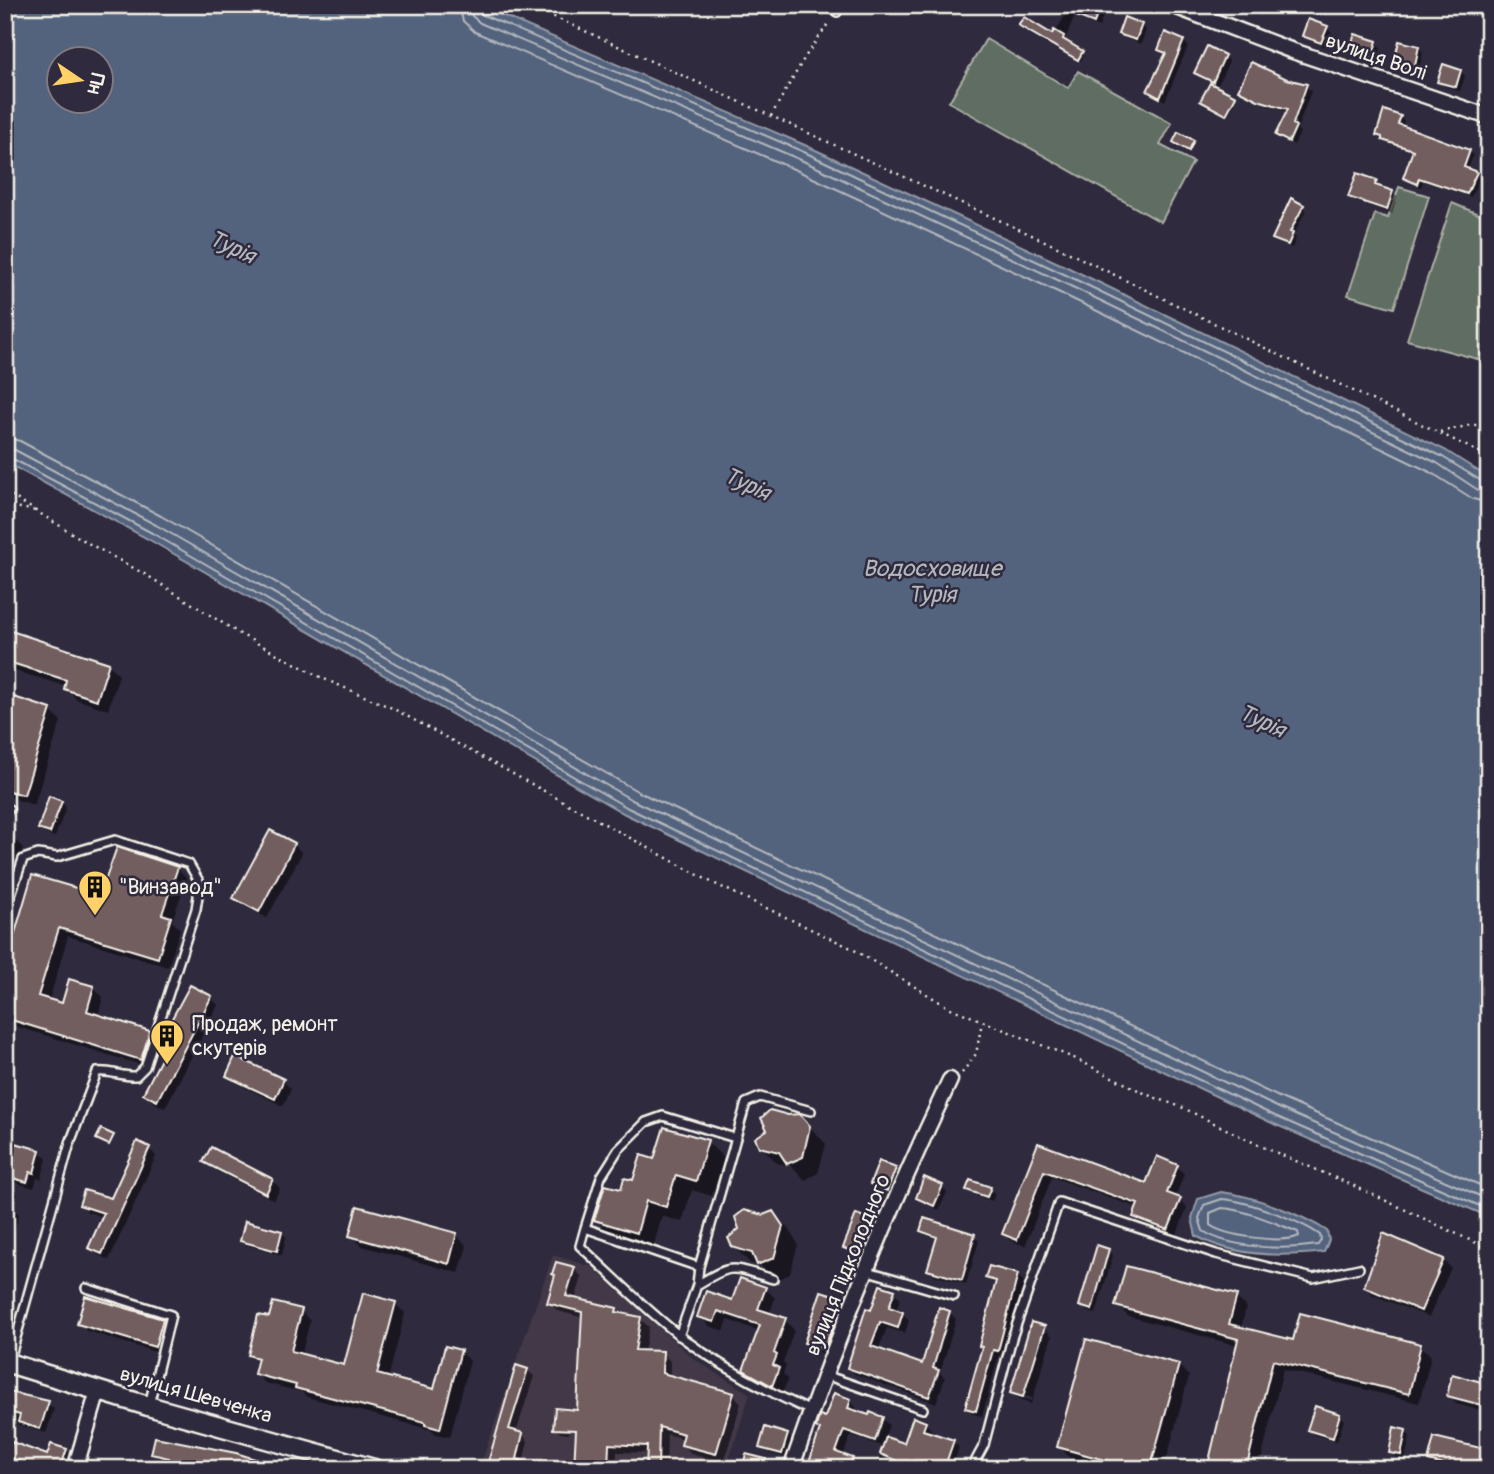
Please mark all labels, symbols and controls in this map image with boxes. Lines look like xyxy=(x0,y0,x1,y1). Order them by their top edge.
street label: вулиця Волі xyxy=(1322,27,1430,87)
north arrow xyxy=(46,46,116,116)
text: Пн xyxy=(82,71,110,96)
water label: Турія xyxy=(204,224,262,271)
water label: Турія xyxy=(719,461,777,508)
water label: Водосховище Турія xyxy=(863,554,1004,609)
water label: Турія xyxy=(1234,698,1292,745)
building icon: "Винзавод" xyxy=(76,868,114,917)
place label: "Винзавод" xyxy=(119,874,222,901)
place label: Продаж, ремонт скутерів xyxy=(192,1011,338,1062)
building icon: Продаж, ремонт скутерів xyxy=(148,1017,186,1066)
street label: вулиця Підколодного xyxy=(799,1170,897,1360)
street label: вулиця Шевченка xyxy=(117,1360,275,1430)

